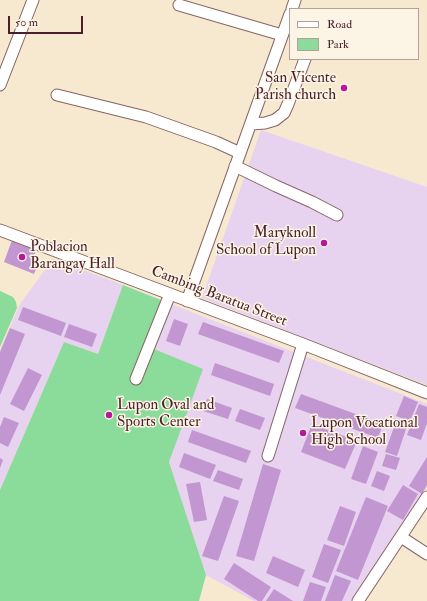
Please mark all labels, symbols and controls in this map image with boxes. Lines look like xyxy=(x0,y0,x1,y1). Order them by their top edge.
scale bar xyxy=(10,8,85,34)
legend xyxy=(289,8,419,60)
text: 50 m xyxy=(15,15,38,30)
text: Road xyxy=(327,17,352,32)
text: Park xyxy=(327,37,349,52)
place label: San Vicente Parish church xyxy=(255,70,336,105)
marker: San Vicente Parish church xyxy=(339,83,349,93)
place label: Maryknoll School of Lupon xyxy=(216,225,316,260)
marker: Maryknoll School of Lupon xyxy=(319,238,329,248)
place label: Poblacion Barangay Hall xyxy=(30,239,115,274)
marker: Poblacion Barangay Hall xyxy=(17,252,27,262)
street label: Cambing Baratua Street xyxy=(149,263,289,331)
place label: Lupon Oval and Sports Center xyxy=(117,397,214,432)
marker: Lupon Oval and Sports Center xyxy=(104,410,114,420)
place label: Lupon Vocational High School xyxy=(311,415,418,450)
marker: Lupon Vocational High School xyxy=(298,428,308,438)

